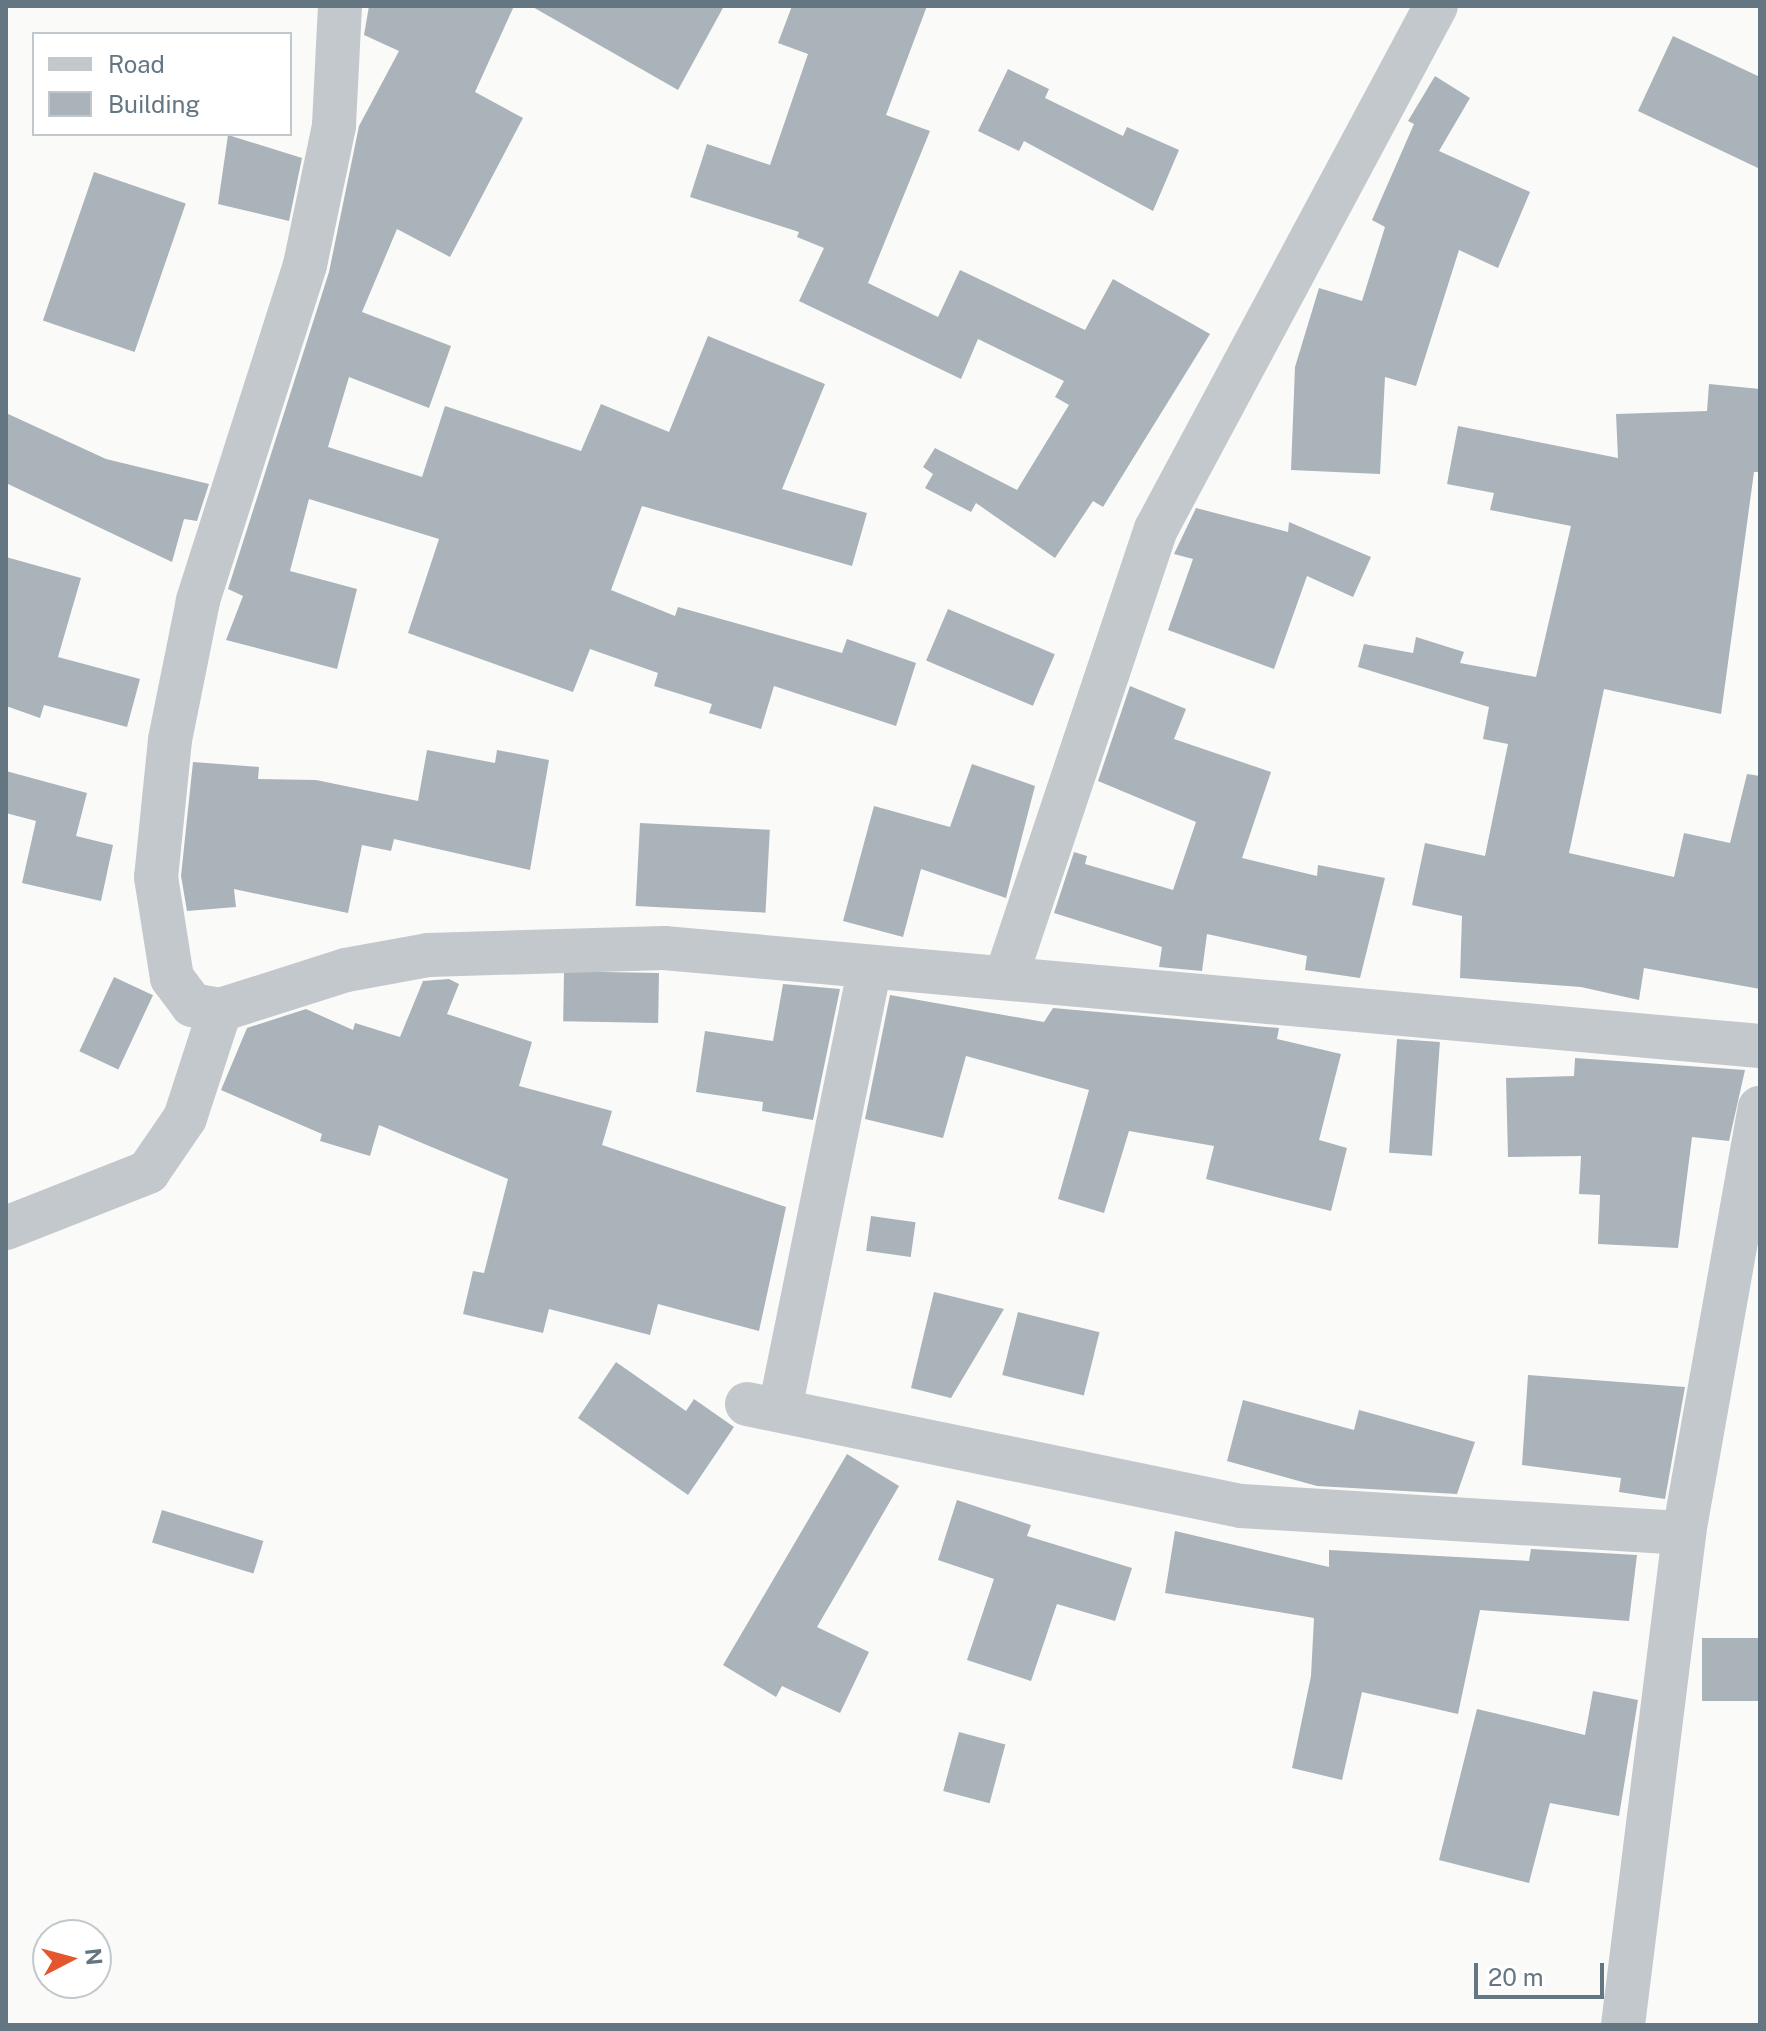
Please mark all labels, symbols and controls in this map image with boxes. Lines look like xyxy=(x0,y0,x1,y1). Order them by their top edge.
legend xyxy=(32,32,292,136)
text: Road xyxy=(108,50,165,78)
text: Building xyxy=(108,90,200,118)
north arrow xyxy=(32,1919,112,1999)
text: N xyxy=(80,1947,108,1967)
scale bar xyxy=(1478,1947,1608,1997)
text: 20 m xyxy=(1488,1963,1544,1991)

